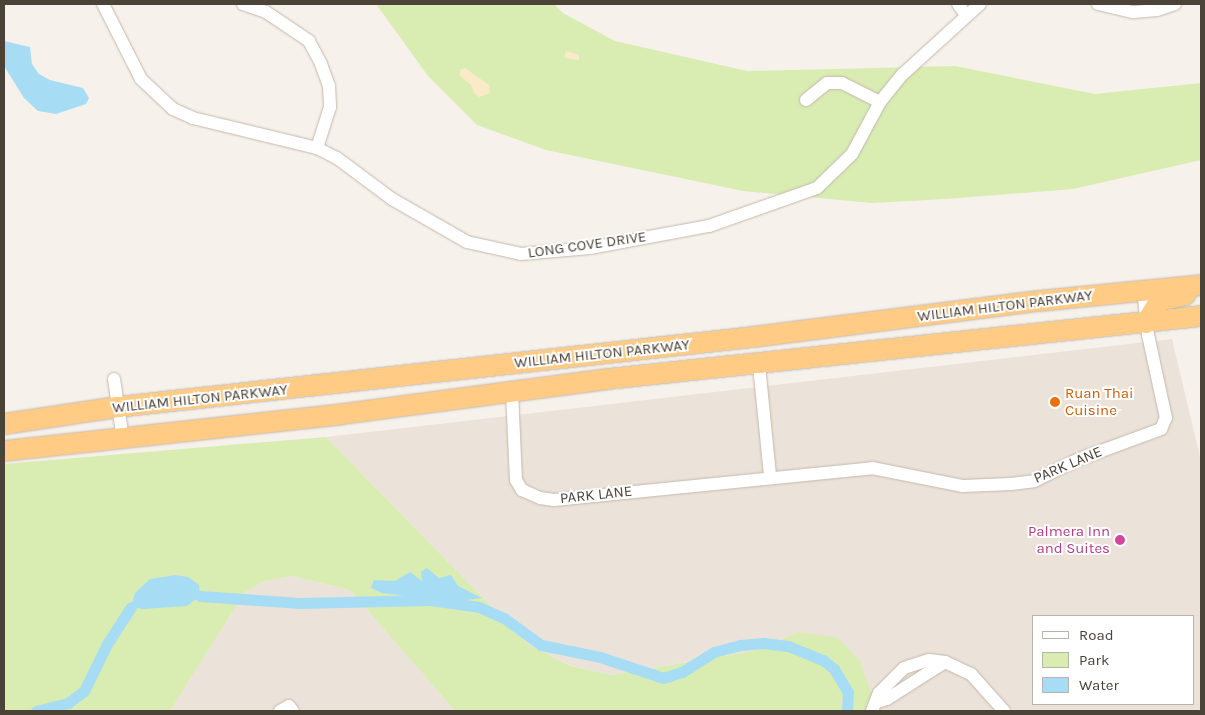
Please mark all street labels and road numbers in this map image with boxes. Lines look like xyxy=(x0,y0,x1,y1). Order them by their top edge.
street label: LONG COVE DRIVE xyxy=(527,228,647,262)
street label: WILLIAM HILTON PARKWAY xyxy=(916,286,1094,326)
street label: WILLIAM HILTON PARKWAY xyxy=(513,336,691,372)
street label: WILLIAM HILTON PARKWAY xyxy=(111,381,289,417)
street label: PARK LANE xyxy=(1031,443,1105,487)
street label: PARK LANE xyxy=(559,482,633,508)

